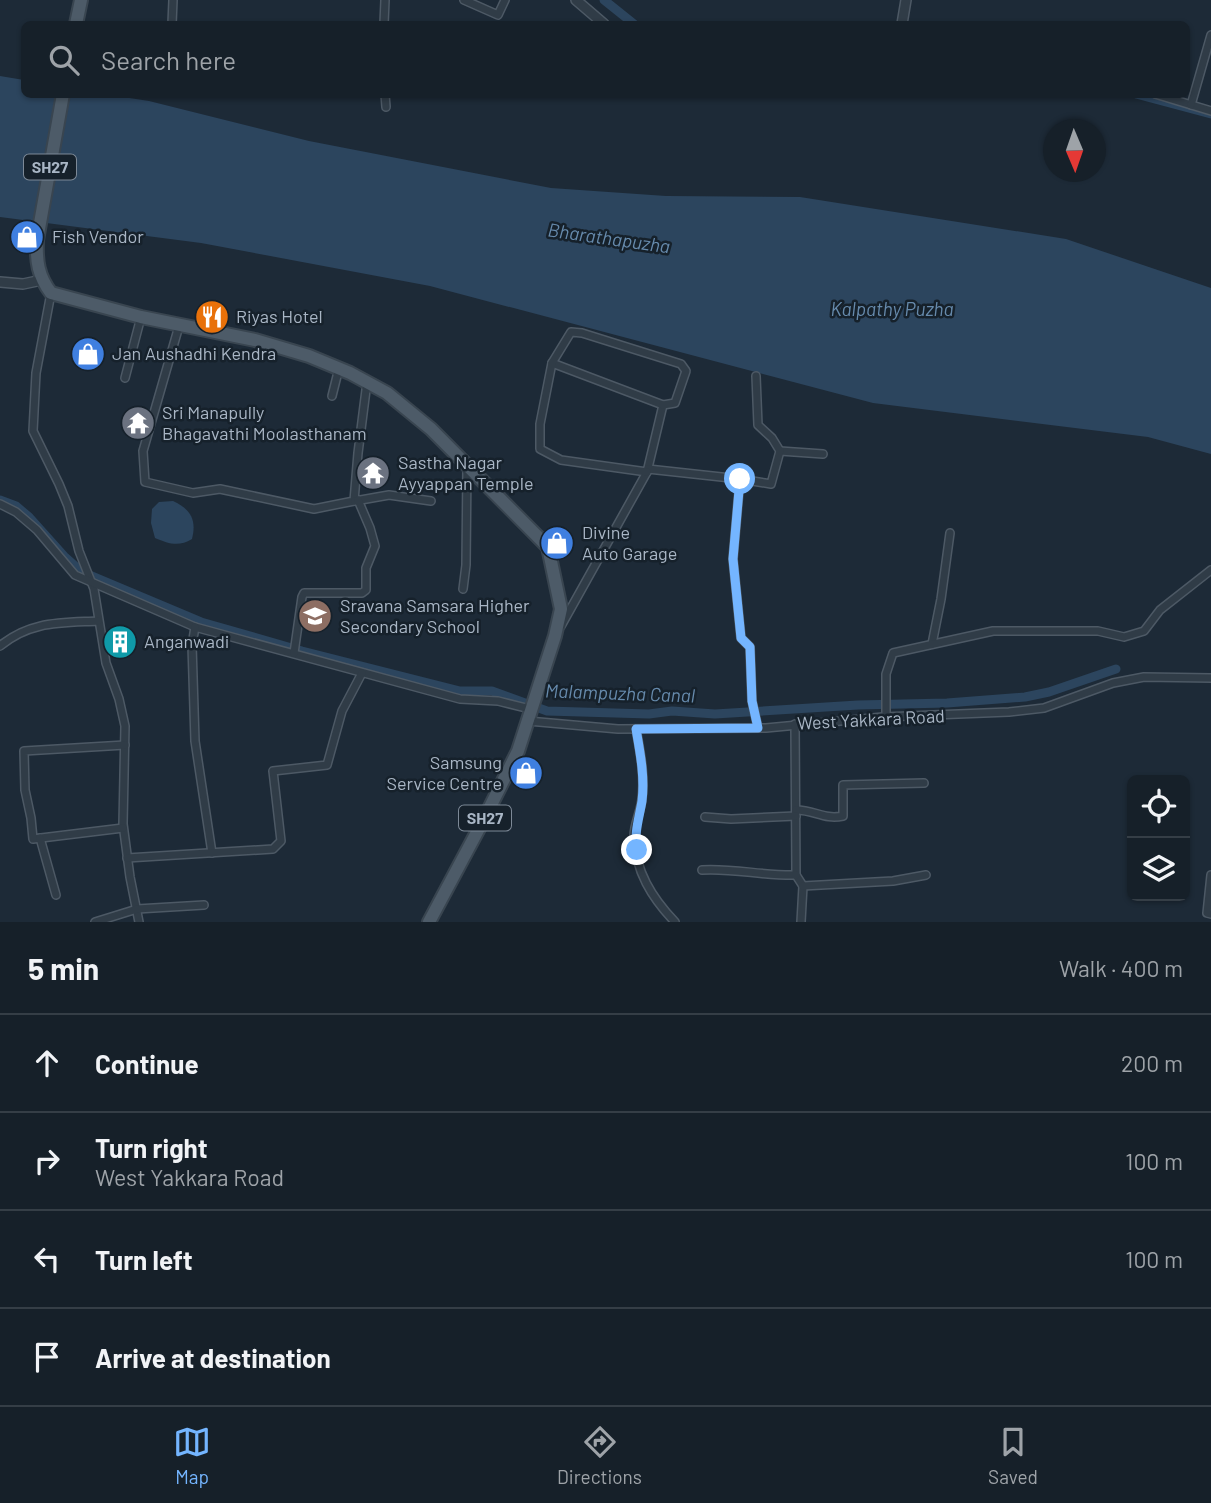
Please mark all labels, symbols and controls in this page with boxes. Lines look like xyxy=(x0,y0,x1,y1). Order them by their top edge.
search box xyxy=(21,21,1190,98)
icon: search xyxy=(45,41,83,79)
text: Search here xyxy=(101,44,236,75)
north arrow xyxy=(1043,119,1106,182)
road number: SH27 xyxy=(24,154,76,180)
shop icon: Fish Vendor xyxy=(8,218,46,256)
water label: Bharathapuzha xyxy=(547,218,672,257)
place label: Fish Vendor xyxy=(52,225,144,247)
water label: Kalpathy Puzha xyxy=(830,297,954,320)
restaurant icon: Riyas Hotel xyxy=(193,298,231,336)
place label: Riyas Hotel xyxy=(236,305,323,327)
shop icon: Jan Aushadhi Kendra xyxy=(69,335,107,373)
place label: Jan Aushadhi Kendra xyxy=(112,342,276,364)
place label: Sri Manapully Bhagavathi Moolasthanam xyxy=(162,401,367,444)
temple icon: Sri Manapully Bhagavathi Moolasthanam xyxy=(119,404,157,442)
place label: Sastha Nagar Ayyappan Temple xyxy=(398,451,534,494)
temple icon: Sastha Nagar Ayyappan Temple xyxy=(354,454,392,492)
route start xyxy=(724,463,755,494)
place label: Divine Auto Garage xyxy=(582,521,677,564)
shop icon: Divine Auto Garage xyxy=(538,524,576,562)
place label: Sravana Samsara Higher Secondary School xyxy=(340,594,530,637)
school or university icon: Sravana Samsara Higher Secondary School xyxy=(296,597,334,635)
building icon: Anganwadi xyxy=(101,623,139,661)
place label: Anganwadi xyxy=(144,630,229,652)
water label: Malampuzha Canal xyxy=(545,678,696,707)
street label: West Yakkara Road xyxy=(797,704,945,734)
place label: Samsung Service Centre xyxy=(386,751,502,794)
shop icon: Samsung Service Centre xyxy=(507,754,545,792)
map controls xyxy=(1127,775,1190,901)
button: locate xyxy=(1127,775,1190,838)
road number: SH27 xyxy=(459,806,511,831)
route end xyxy=(621,834,652,865)
button: layers xyxy=(1127,838,1190,901)
text: 5 min xyxy=(28,950,99,986)
text: Walk · 400 m xyxy=(1059,954,1183,982)
icon: ahead xyxy=(28,1044,66,1082)
text: Continue xyxy=(95,1048,199,1079)
text: 200 m xyxy=(1121,1049,1183,1077)
text: Turn right xyxy=(95,1132,208,1163)
icon: right xyxy=(28,1142,66,1180)
text: 100 m xyxy=(1125,1147,1183,1175)
text: West Yakkara Road xyxy=(95,1163,284,1191)
icon: left xyxy=(28,1240,66,1278)
text: Turn left xyxy=(95,1244,193,1275)
text: 100 m xyxy=(1125,1245,1183,1273)
icon: arrive xyxy=(28,1338,66,1376)
text: Arrive at destination xyxy=(95,1342,331,1373)
tab: Map xyxy=(173,1423,211,1488)
tab: Directions xyxy=(557,1423,642,1488)
tab: Saved xyxy=(988,1423,1038,1488)

